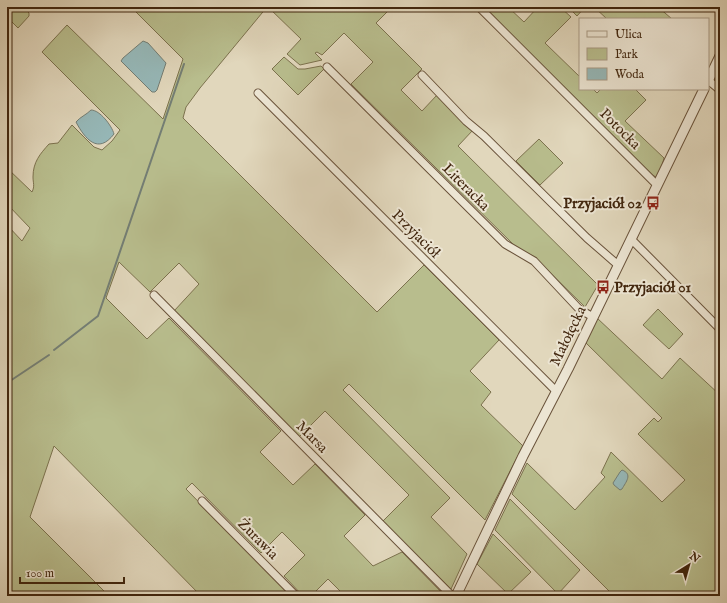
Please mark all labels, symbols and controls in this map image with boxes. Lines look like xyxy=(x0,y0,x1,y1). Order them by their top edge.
legend xyxy=(579,18,709,90)
text: Ulica xyxy=(615,27,643,42)
text: Park xyxy=(615,47,638,62)
text: Woda xyxy=(615,67,645,82)
street label: Potocka xyxy=(595,104,645,154)
street label: Literacka xyxy=(438,159,494,215)
place label: Przyjaciół 02 xyxy=(563,194,642,213)
bus stop icon: Przyjaciół 02 xyxy=(645,195,661,211)
street label: Przyjaciół xyxy=(388,206,445,263)
place label: Przyjaciół 01 xyxy=(614,278,692,297)
bus stop icon: Przyjaciół 01 xyxy=(595,279,611,295)
street label: Małołęcka xyxy=(545,302,591,369)
street label: Marsa xyxy=(292,417,332,457)
street label: Żurawia xyxy=(233,514,283,564)
north arrow xyxy=(669,545,709,585)
text: N xyxy=(686,549,703,567)
scale bar xyxy=(20,559,124,585)
text: 100 m xyxy=(26,566,54,581)

